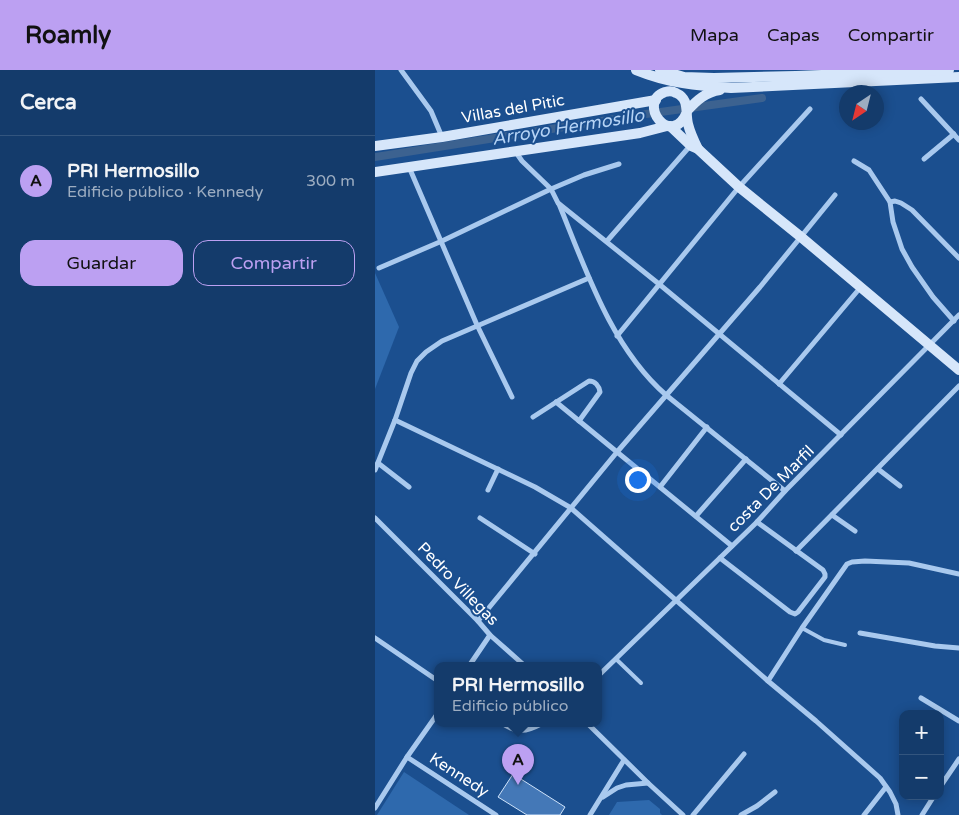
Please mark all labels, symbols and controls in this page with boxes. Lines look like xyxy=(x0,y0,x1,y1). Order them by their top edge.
text: Roamly xyxy=(25,21,111,50)
text: Mapa xyxy=(690,24,739,46)
text: Capas xyxy=(767,24,820,46)
text: Compartir xyxy=(848,24,934,46)
north arrow xyxy=(839,85,884,130)
text: Cerca xyxy=(20,90,77,115)
street label: Villas del Pitic xyxy=(460,90,566,128)
water label: Arroyo Hermosillo xyxy=(490,104,647,150)
text: PRI Hermosillo xyxy=(67,160,200,182)
text: A xyxy=(30,171,42,191)
text: 300 m xyxy=(306,171,355,191)
text: Edificio público · Kennedy xyxy=(67,182,263,202)
button: Guardar xyxy=(20,240,183,286)
button: Compartir xyxy=(193,240,355,286)
street label: costa De Marfil xyxy=(723,441,819,537)
your location xyxy=(625,467,651,493)
street label: Pedro Villegas xyxy=(413,538,503,630)
popup xyxy=(434,662,602,727)
text: PRI Hermosillo xyxy=(452,674,584,696)
text: Edificio público xyxy=(452,696,568,716)
map controls xyxy=(899,710,944,800)
button: + xyxy=(899,710,944,755)
pin: A xyxy=(502,744,534,785)
street label: Kennedy xyxy=(425,748,493,802)
button: − xyxy=(899,755,944,800)

